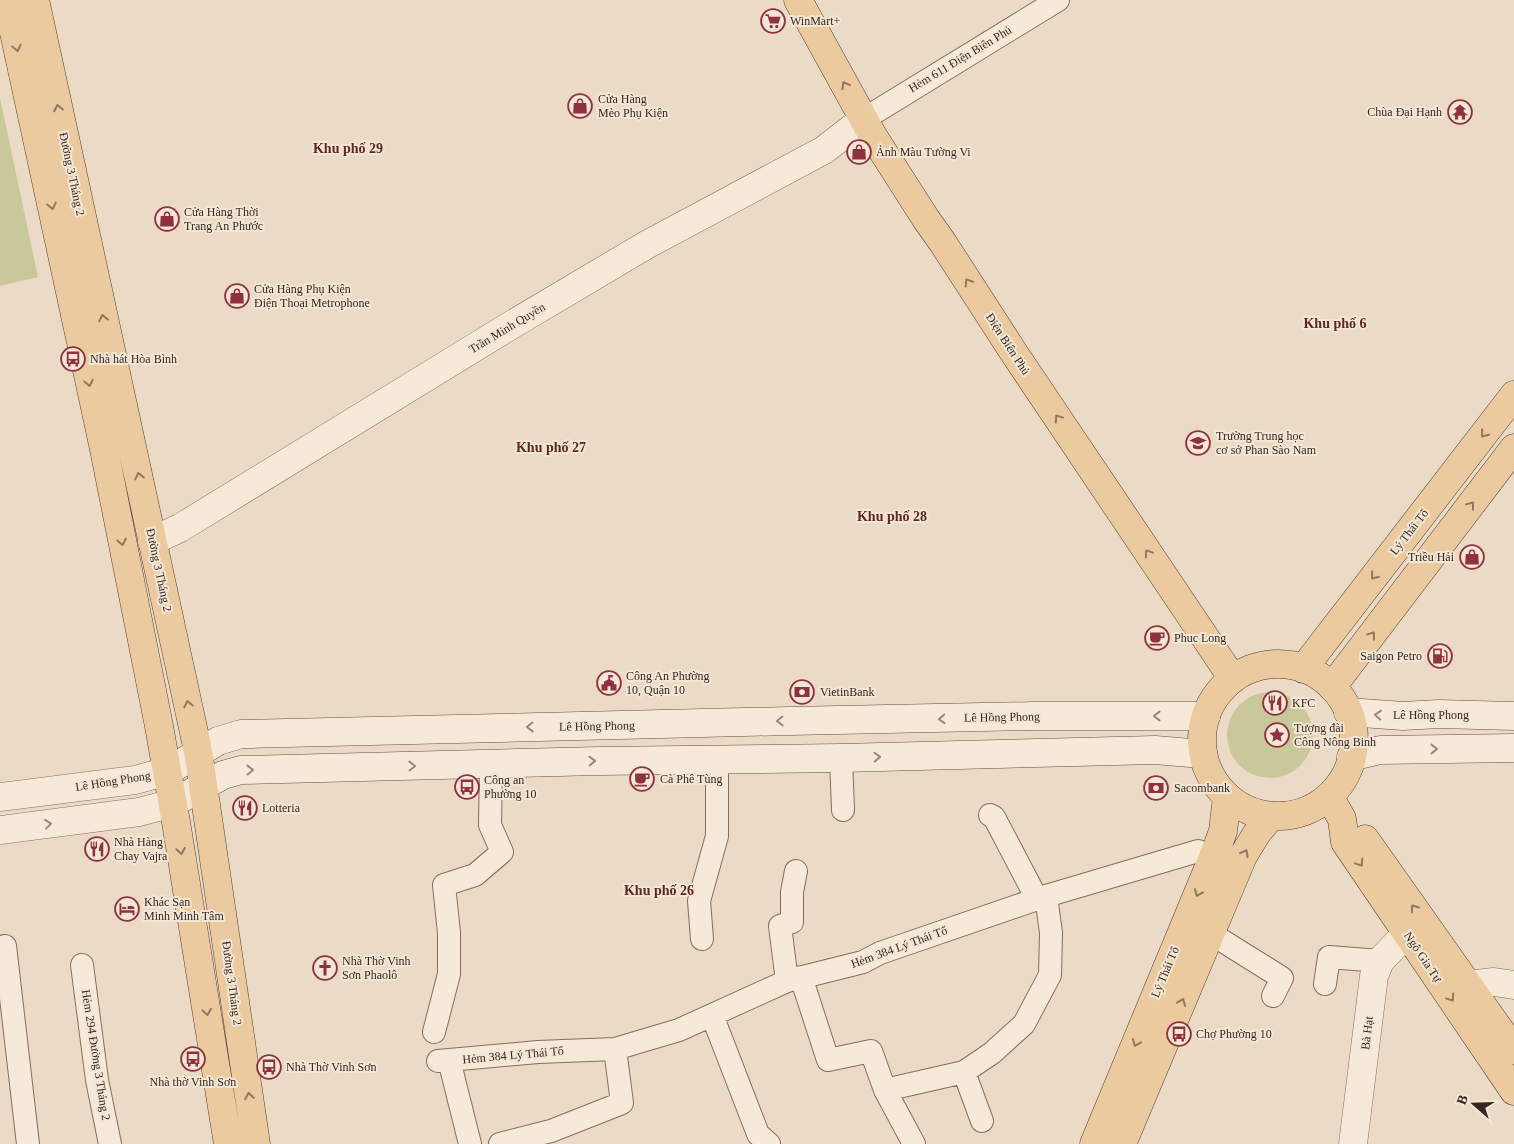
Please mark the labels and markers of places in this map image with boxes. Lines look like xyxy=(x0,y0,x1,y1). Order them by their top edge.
supermarket icon: WinMart+ xyxy=(760,8,786,34)
place label: WinMart+ xyxy=(790,14,841,28)
place label: Cửa Hàng Mèo Phụ Kiện xyxy=(598,92,668,120)
shop icon: Cửa Hàng Mèo Phụ Kiện xyxy=(567,93,593,119)
temple icon: Chùa Đại Hạnh xyxy=(1447,99,1473,125)
place label: Chùa Đại Hạnh xyxy=(1367,105,1442,119)
shop icon: Ảnh Màu Tường Vi xyxy=(846,139,872,165)
place label: Ảnh Màu Tường Vi xyxy=(876,145,971,159)
place label: Cửa Hàng Thời Trang An Phước xyxy=(184,205,263,233)
shop icon: Cửa Hàng Thời Trang An Phước xyxy=(154,206,180,232)
place label: Cửa Hàng Phụ Kiện Điện Thoại Metrophone xyxy=(254,282,370,310)
shop icon: Cửa Hàng Phụ Kiện Điện Thoại Metrophone xyxy=(224,283,250,309)
bus stop icon: Nhà hát Hòa Bình xyxy=(60,346,86,372)
place label: Nhà hát Hòa Bình xyxy=(90,352,177,366)
place label: Trường Trung học cơ sở Phan Sào Nam xyxy=(1216,429,1317,457)
school or university icon: Trường Trung học cơ sở Phan Sào Nam xyxy=(1185,430,1211,456)
shop icon: Triều Hải xyxy=(1459,544,1485,570)
place label: Triều Hải xyxy=(1408,550,1455,564)
cafe icon: Phuc Long xyxy=(1144,625,1170,651)
place label: Phuc Long xyxy=(1174,631,1226,645)
fuel station icon: Saigon Petro xyxy=(1427,643,1453,669)
place label: Saigon Petro xyxy=(1360,649,1422,663)
place label: Công An Phường 10, Quận 10 xyxy=(626,669,710,697)
public building icon: Công An Phường 10, Quận 10 xyxy=(596,670,622,696)
bank icon: VietinBank xyxy=(789,679,815,705)
place label: VietinBank xyxy=(820,685,875,699)
restaurant icon: KFC xyxy=(1262,690,1288,716)
place label: KFC xyxy=(1292,696,1315,710)
place label: Tượng đài Công Nông Binh xyxy=(1294,721,1376,749)
place icon: Tượng đài Công Nông Binh xyxy=(1264,722,1290,748)
cafe icon: Cà Phê Tùng xyxy=(629,766,655,792)
place label: Cà Phê Tùng xyxy=(660,772,722,786)
place label: Công an Phường 10 xyxy=(484,773,537,801)
bus stop icon: Công an Phường 10 xyxy=(454,774,480,800)
bank icon: Sacombank xyxy=(1143,775,1169,801)
place label: Sacombank xyxy=(1174,781,1230,795)
restaurant icon: Lotteria xyxy=(232,795,258,821)
place label: Lotteria xyxy=(262,801,301,815)
place label: Nhà Hàng Chay Vajra xyxy=(114,835,168,863)
restaurant icon: Nhà Hàng Chay Vajra xyxy=(84,836,110,862)
place label: Khác Sạn Minh Minh Tâm xyxy=(144,895,224,923)
hotel icon: Khác Sạn Minh Minh Tâm xyxy=(114,896,140,922)
place label: Nhà Thờ Vinh Sơn Phaolô xyxy=(342,954,411,982)
church icon: Nhà Thờ Vinh Sơn Phaolô xyxy=(312,955,338,981)
bus stop icon: Chợ Phường 10 xyxy=(1166,1021,1192,1047)
place label: Chợ Phường 10 xyxy=(1196,1027,1272,1041)
bus stop icon: Nhà thờ Vinh Sơn xyxy=(180,1046,206,1072)
bus stop icon: Nhà Thờ Vinh Sơn xyxy=(256,1054,282,1080)
place label: Nhà Thờ Vinh Sơn xyxy=(286,1060,377,1074)
place label: Nhà thờ Vinh Sơn xyxy=(150,1075,236,1089)

